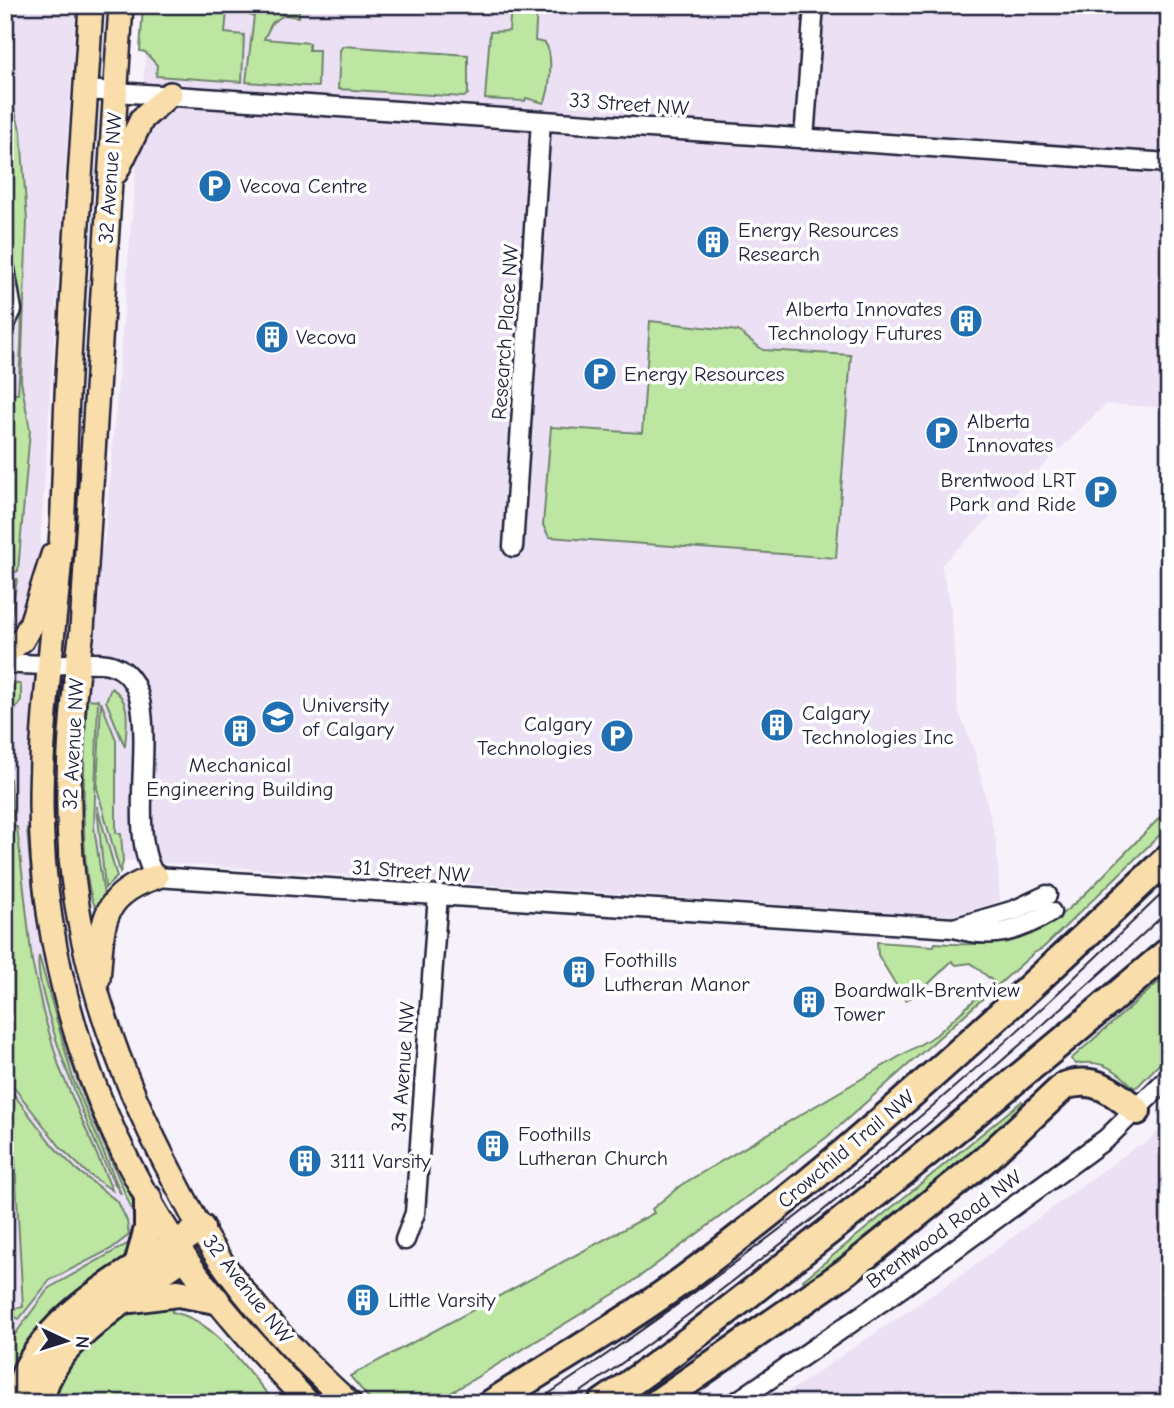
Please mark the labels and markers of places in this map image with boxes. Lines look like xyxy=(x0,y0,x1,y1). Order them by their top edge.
parking icon: Vecova Centre xyxy=(196,167,234,205)
place label: Vecova Centre xyxy=(240,174,367,198)
place label: Energy Resources Research xyxy=(738,218,898,266)
building icon: Energy Resources Research xyxy=(694,223,732,261)
place label: Alberta Innovates Technology Futures xyxy=(768,297,942,345)
building icon: Alberta Innovates Technology Futures xyxy=(947,302,985,340)
building icon: Vecova xyxy=(253,318,291,356)
place label: Vecova xyxy=(296,325,357,349)
parking icon: Energy Resources xyxy=(581,355,619,393)
place label: Energy Resources xyxy=(624,362,784,386)
place label: Alberta Innovates xyxy=(967,409,1053,457)
parking icon: Alberta Innovates xyxy=(923,414,961,452)
place label: Brentwood LRT Park and Ride xyxy=(940,468,1076,516)
parking icon: Brentwood LRT Park and Ride xyxy=(1082,473,1120,511)
place label: University of Calgary xyxy=(302,693,395,741)
school or university icon: University of Calgary xyxy=(259,698,297,736)
place label: Calgary Technologies Inc xyxy=(802,701,954,749)
building icon: Calgary Technologies Inc xyxy=(758,706,796,744)
building icon: Mechanical Engineering Building xyxy=(221,712,259,750)
place label: Calgary Technologies xyxy=(477,712,593,760)
parking icon: Calgary Technologies xyxy=(598,717,636,755)
place label: Mechanical Engineering Building xyxy=(146,753,334,801)
place label: Foothills Lutheran Manor xyxy=(604,948,750,996)
building icon: Foothills Lutheran Manor xyxy=(560,953,598,991)
place label: Boardwalk-Brentview Tower xyxy=(834,978,1020,1026)
building icon: Boardwalk-Brentview Tower xyxy=(790,983,828,1021)
place label: Foothills Lutheran Church xyxy=(518,1122,668,1170)
building icon: Foothills Lutheran Church xyxy=(474,1127,512,1165)
building icon: 3111 Varsity xyxy=(286,1142,324,1180)
place label: 3111 Varsity xyxy=(330,1149,431,1173)
building icon: Little Varsity xyxy=(344,1281,382,1319)
place label: Little Varsity xyxy=(388,1288,496,1312)

